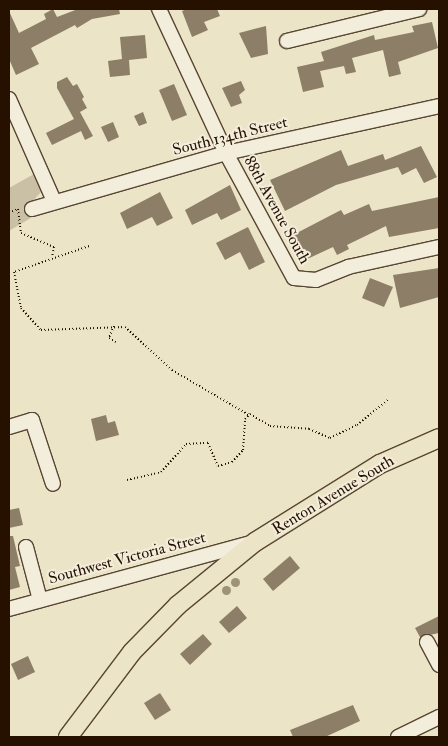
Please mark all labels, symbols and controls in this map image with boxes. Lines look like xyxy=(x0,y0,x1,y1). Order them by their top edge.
street label: South 134th Street xyxy=(171,112,289,160)
street label: 88th Avenue South xyxy=(240,153,314,267)
street label: Renton Avenue South xyxy=(269,451,397,539)
street label: Southwest Victoria Street xyxy=(46,528,208,588)

